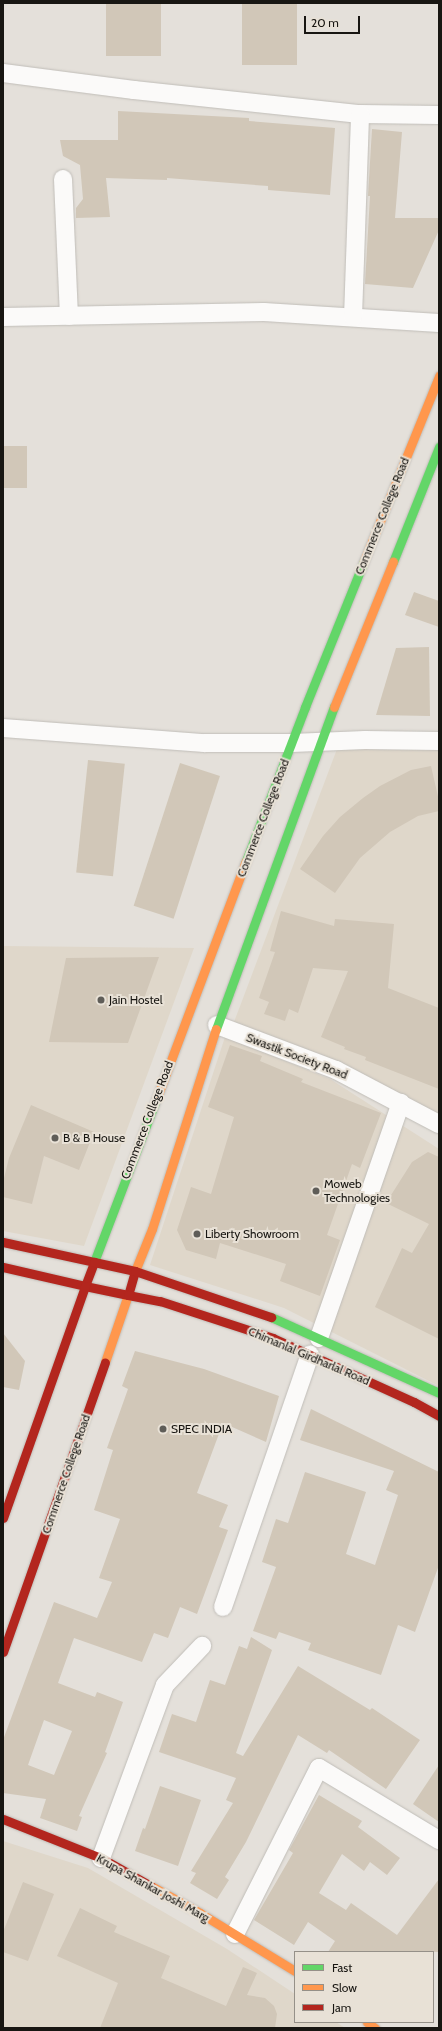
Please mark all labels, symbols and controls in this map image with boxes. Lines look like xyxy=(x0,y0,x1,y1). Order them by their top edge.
scale bar xyxy=(306,8,362,34)
text: 20 m xyxy=(311,15,339,30)
street label: Commerce College Road xyxy=(352,455,412,577)
street label: Commerce College Road xyxy=(234,757,292,879)
place label: Jain Hostel xyxy=(109,993,162,1007)
marker: Jain Hostel xyxy=(96,995,106,1005)
street label: Swastik Society Road xyxy=(244,1030,350,1082)
street label: Commerce College Road xyxy=(118,1059,176,1181)
place label: B & B House xyxy=(63,1131,125,1145)
marker: B & B House xyxy=(50,1133,60,1143)
place label: Moweb Technologies xyxy=(324,1177,390,1205)
marker: Moweb Technologies xyxy=(311,1186,321,1196)
place label: Liberty Showroom xyxy=(205,1227,299,1241)
marker: Liberty Showroom xyxy=(192,1229,202,1239)
street label: Chimanlal Girdharlal Road xyxy=(246,1324,372,1388)
street label: Commerce College Road xyxy=(39,1412,93,1536)
place label: SPEC INDIA xyxy=(171,1422,232,1436)
marker: SPEC INDIA xyxy=(158,1424,168,1434)
street label: Krupa Shankar Joshi Marg xyxy=(94,1851,212,1925)
legend xyxy=(294,1951,434,2023)
text: Fast xyxy=(332,1960,352,1975)
text: Slow xyxy=(332,1980,357,1995)
text: Jam xyxy=(332,2000,351,2015)

